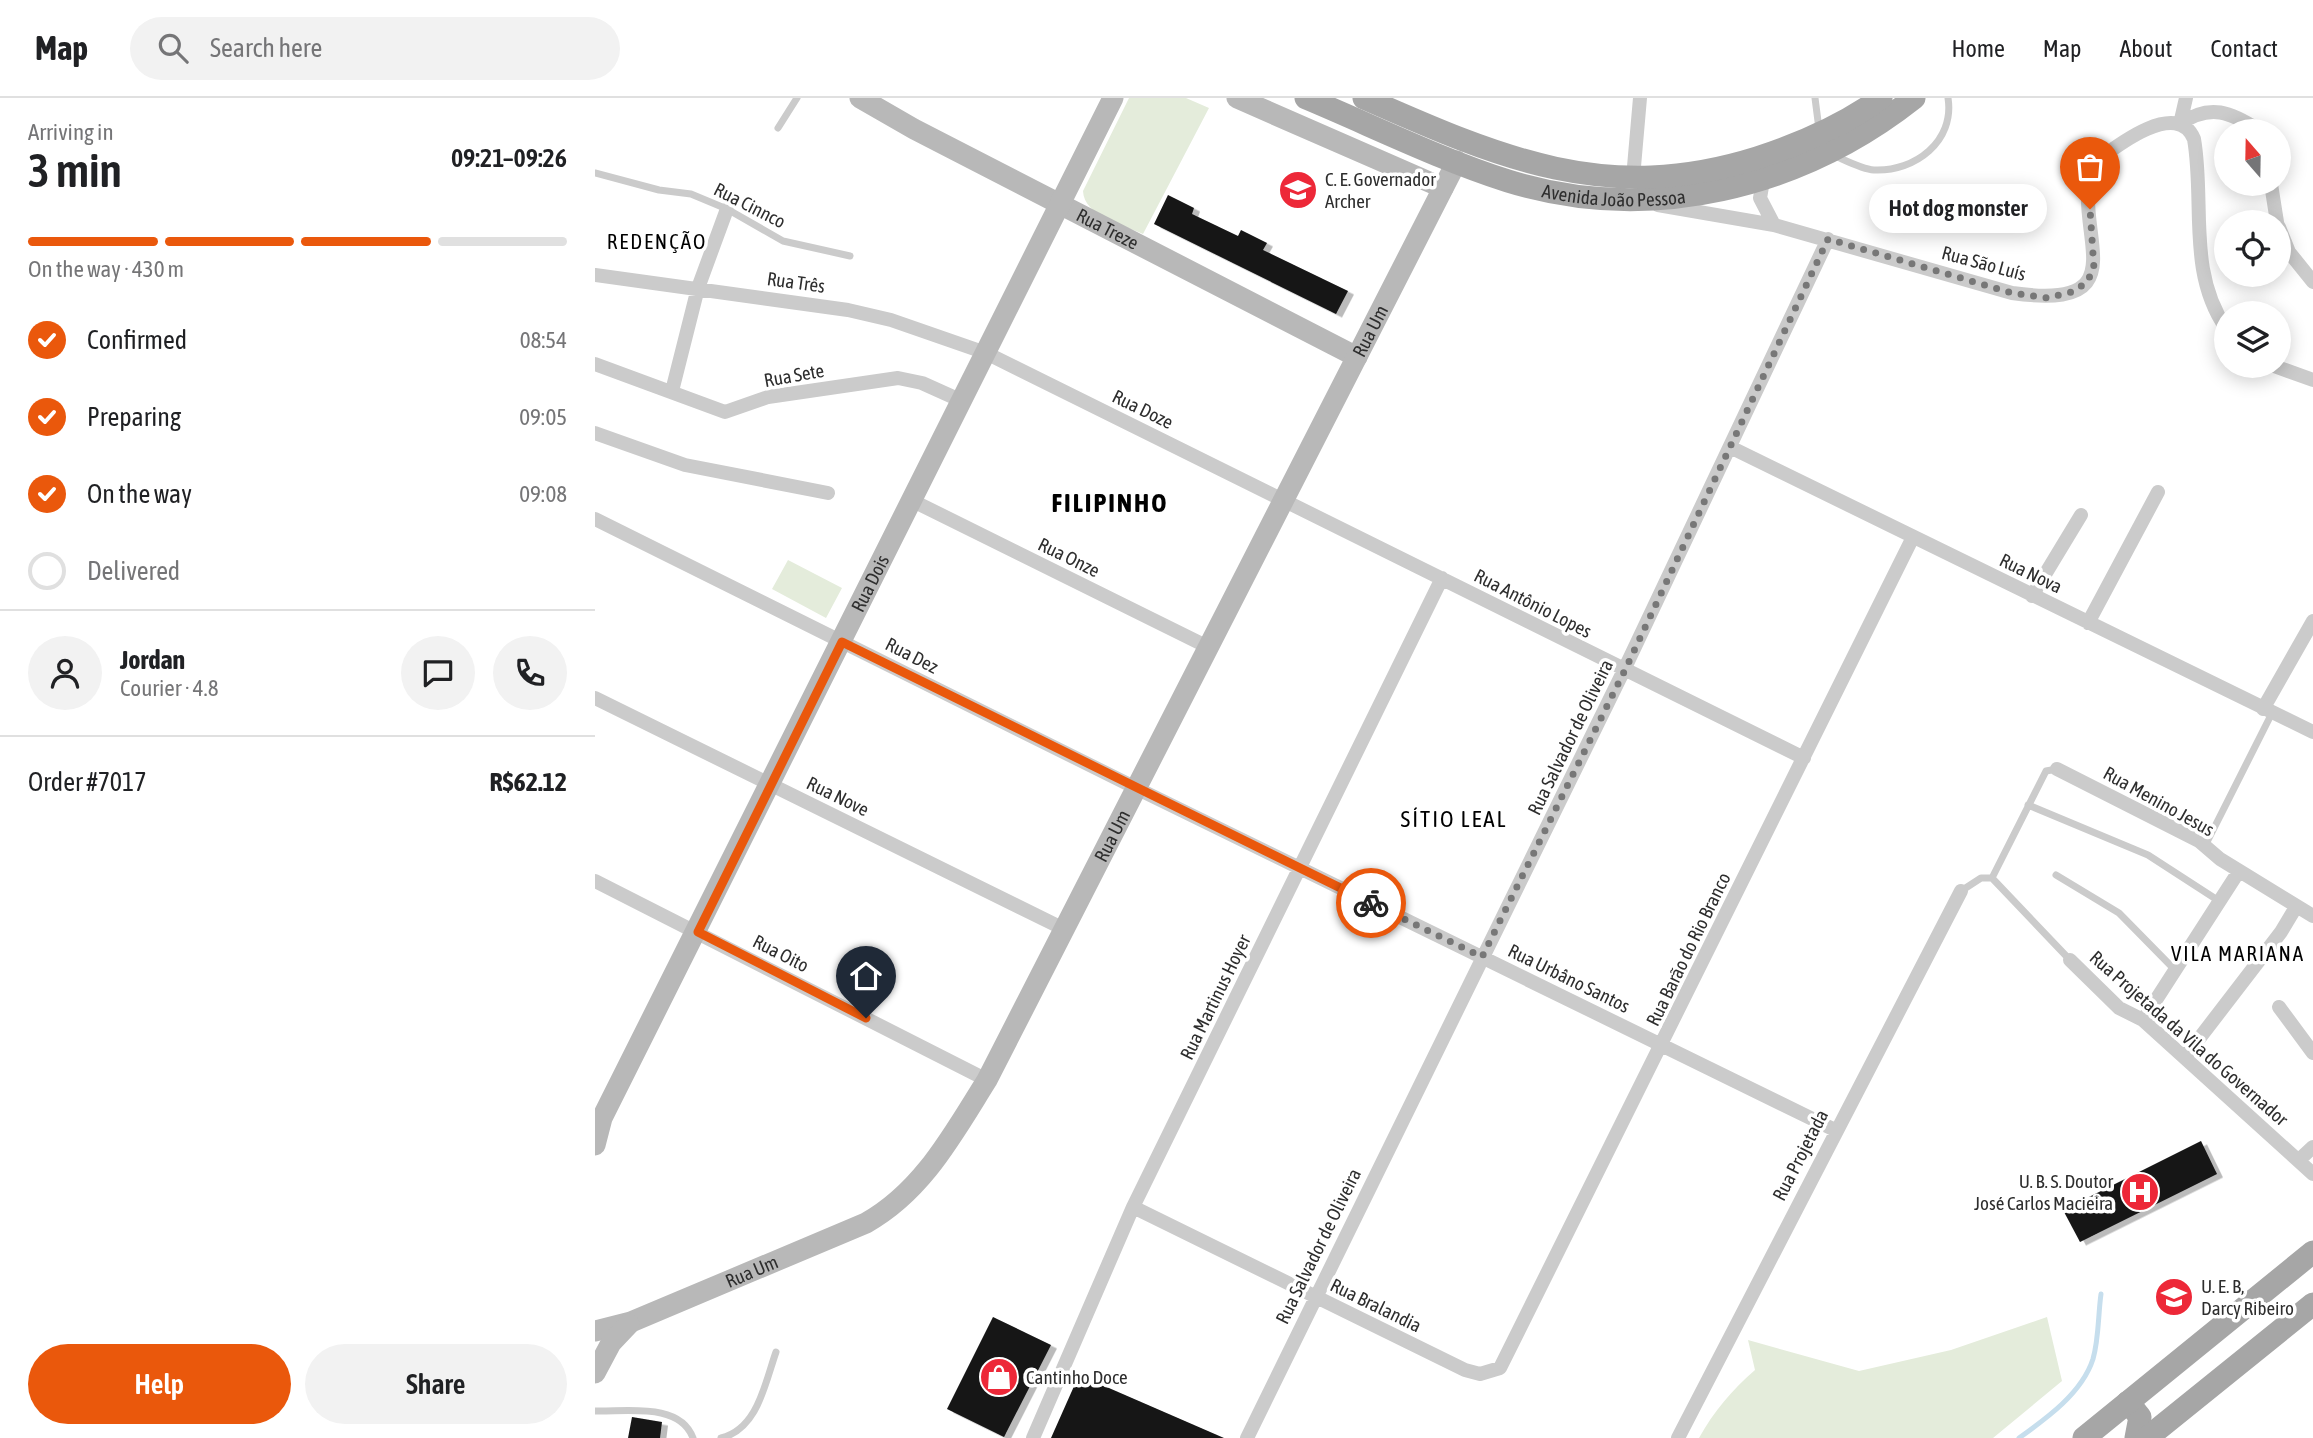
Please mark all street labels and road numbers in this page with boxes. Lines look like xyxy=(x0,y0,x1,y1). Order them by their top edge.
street label: Rua Cinnco xyxy=(711,178,790,232)
street label: Avenida João Pessoa xyxy=(1540,179,1687,211)
street label: Rua Treze xyxy=(1073,204,1142,254)
street label: Rua São Luís xyxy=(1940,241,2029,285)
street label: Rua Três xyxy=(766,267,827,297)
street label: Rua Um xyxy=(1348,301,1392,360)
street label: Rua Sete xyxy=(762,359,826,391)
street label: Rua Doze xyxy=(1109,385,1177,433)
street label: Rua Onze xyxy=(1035,533,1103,581)
street label: Rua Nova xyxy=(1996,549,2066,597)
street label: Rua Dois xyxy=(846,551,893,615)
street label: Rua Antônio Lopes xyxy=(1471,564,1596,642)
street label: Rua Dez xyxy=(882,632,942,678)
street label: Rua Salvador de Oliveira xyxy=(1523,656,1617,818)
street label: Rua Menino Jesus xyxy=(2100,762,2218,841)
street label: Rua Nove xyxy=(803,772,873,820)
street label: Rua Um xyxy=(1090,806,1134,865)
street label: Rua Barão do Rio Branco xyxy=(1641,869,1735,1029)
street label: Rua Oito xyxy=(749,930,813,976)
street label: Rua Martinus Hoyer xyxy=(1175,931,1255,1063)
street label: Rua Urbâno Santos xyxy=(1505,939,1634,1017)
street label: Rua Projetada da Vila do Governador xyxy=(2086,946,2293,1130)
street label: Rua Projetada xyxy=(1768,1106,1832,1204)
street label: Rua Salvador de Oliveira xyxy=(1271,1165,1365,1327)
street label: Rua Um xyxy=(722,1250,781,1292)
street label: Rua Bralandia xyxy=(1327,1274,1425,1336)

